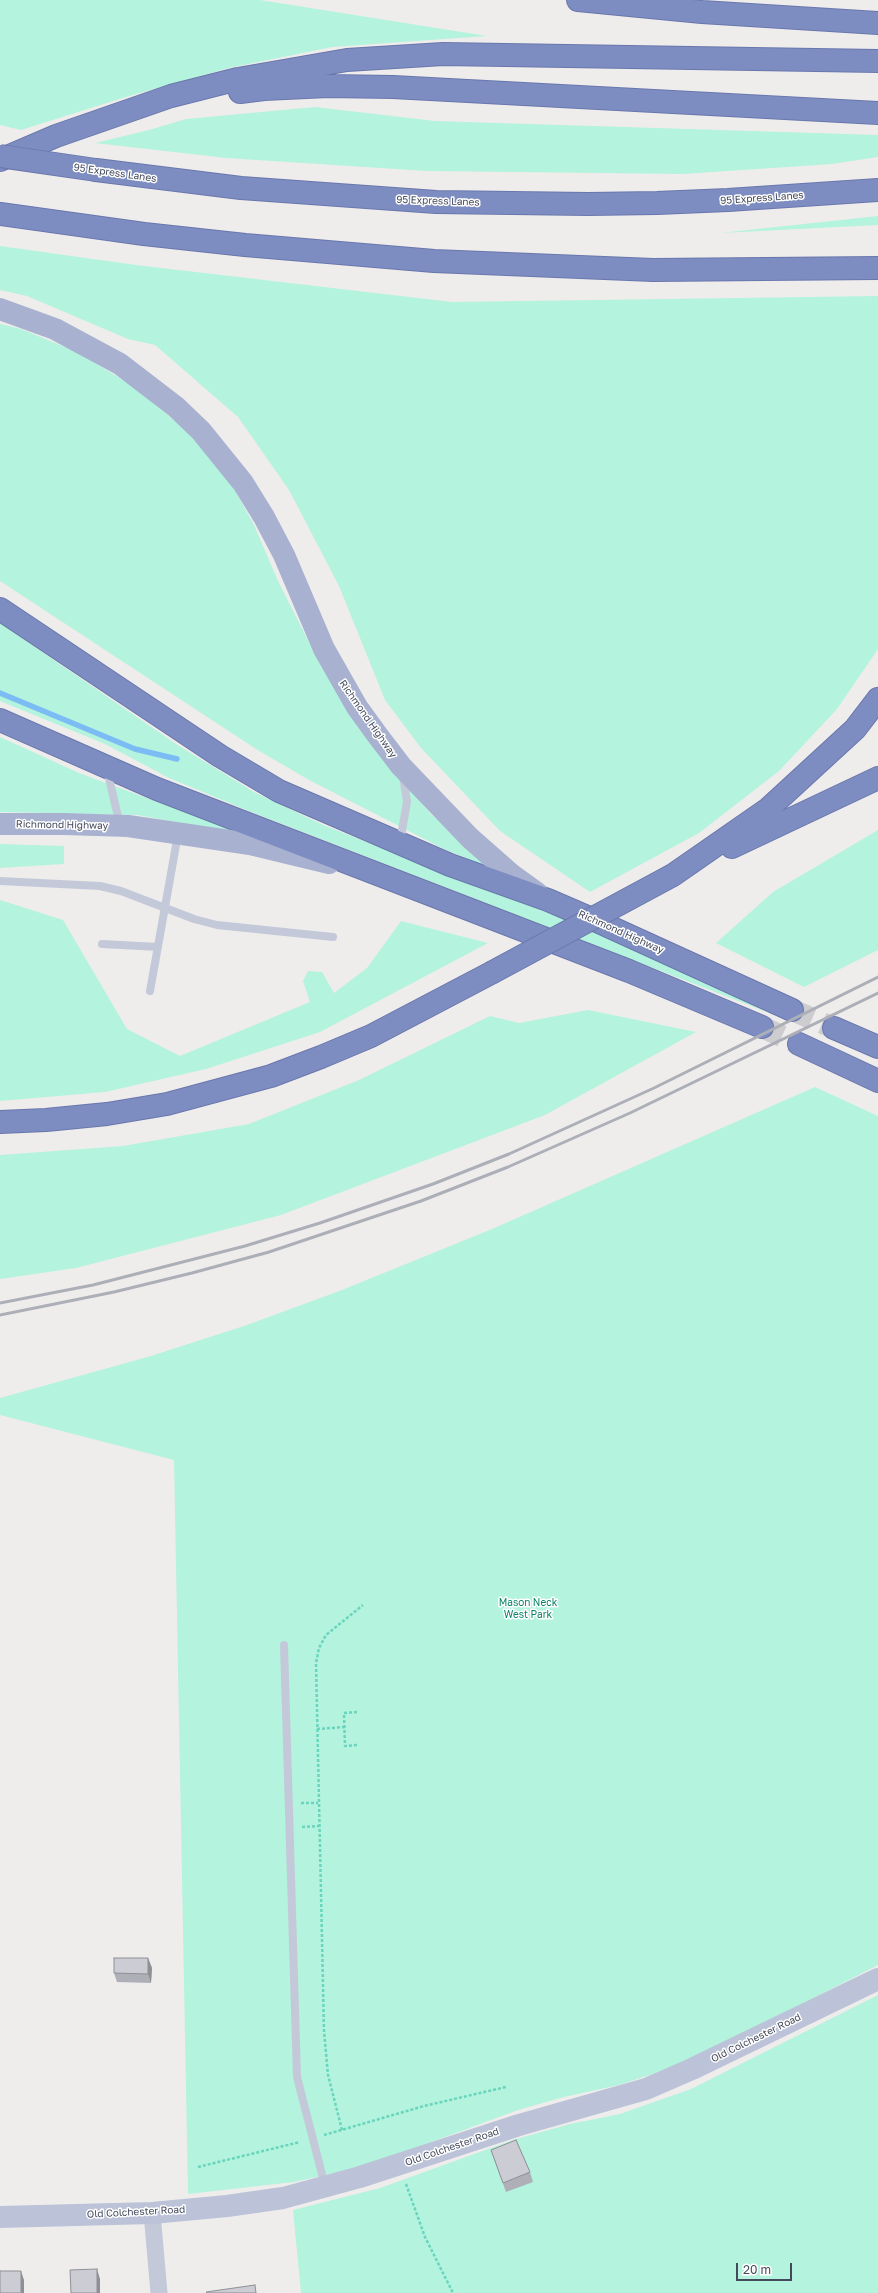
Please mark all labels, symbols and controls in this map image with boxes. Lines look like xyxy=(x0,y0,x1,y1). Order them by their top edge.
street label: 95 Express Lanes xyxy=(73,161,157,185)
street label: 95 Express Lanes xyxy=(720,189,804,207)
street label: 95 Express Lanes xyxy=(396,194,480,208)
street label: Richmond Highway xyxy=(337,678,399,760)
street label: Richmond Highway xyxy=(16,818,108,832)
street label: Richmond Highway xyxy=(576,908,666,956)
park label: Mason Neck West Park xyxy=(499,1597,557,1620)
street label: Old Colchester Road xyxy=(709,2011,803,2065)
street label: Old Colchester Road xyxy=(404,2125,500,2169)
street label: Old Colchester Road xyxy=(87,2203,185,2221)
scale bar xyxy=(738,2255,794,2281)
text: 20 m xyxy=(743,2262,771,2277)

